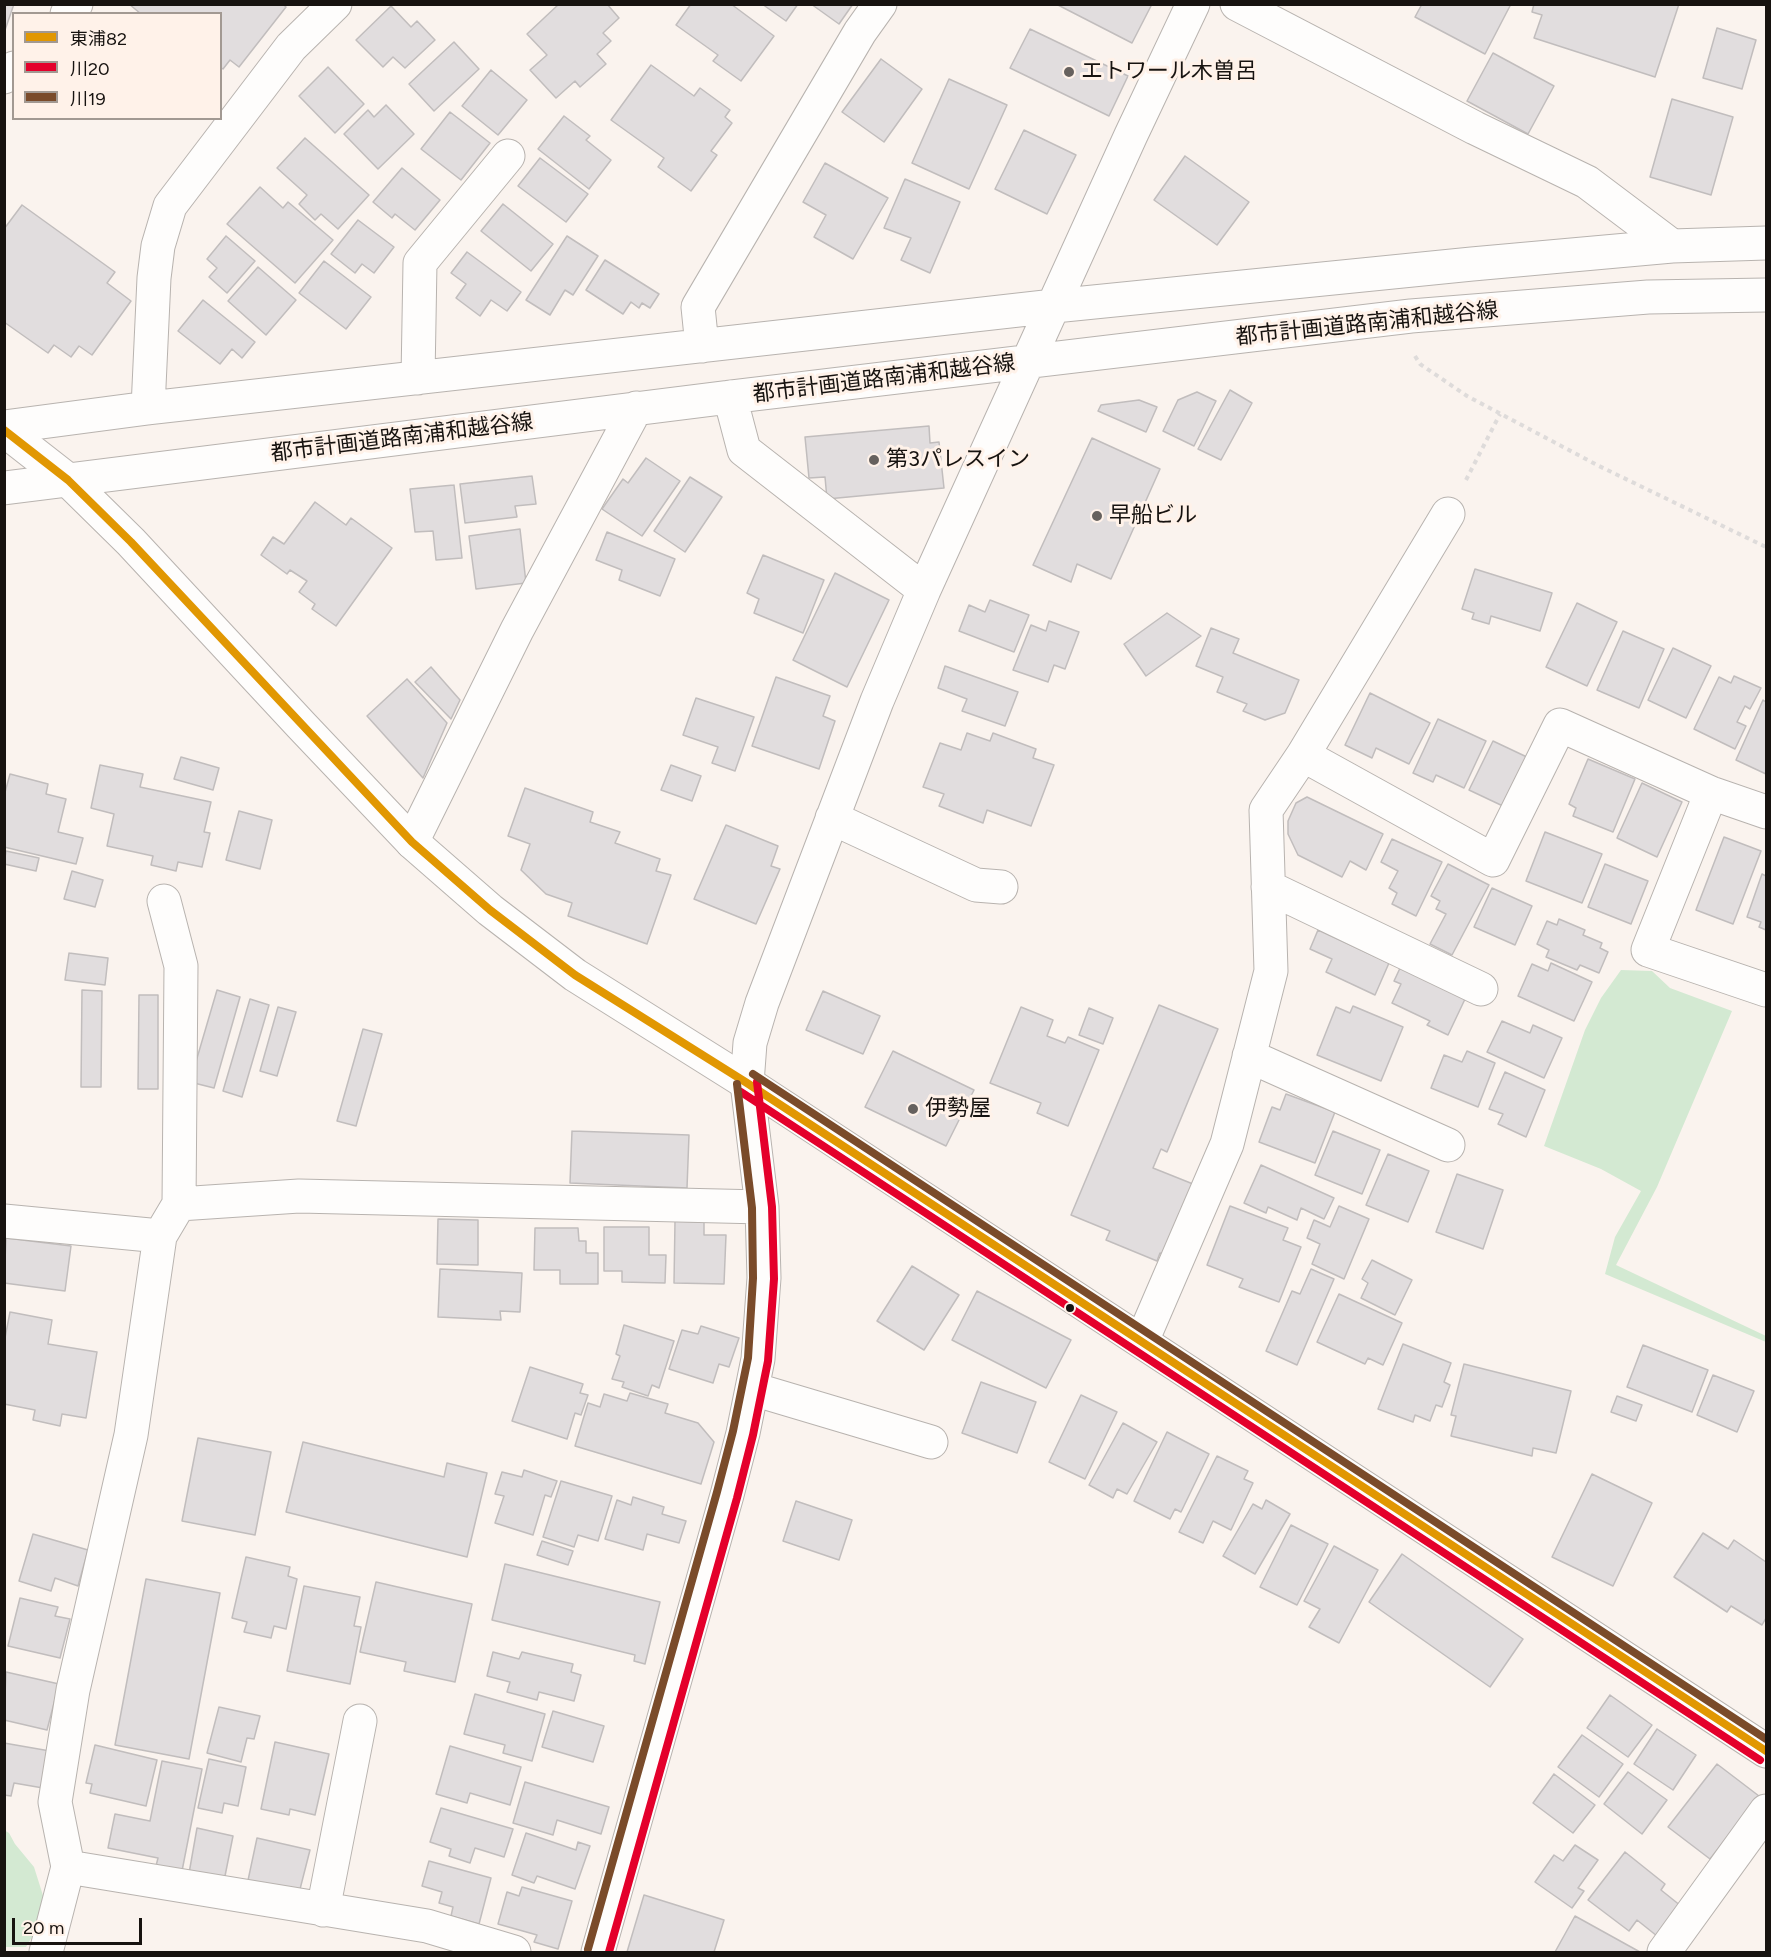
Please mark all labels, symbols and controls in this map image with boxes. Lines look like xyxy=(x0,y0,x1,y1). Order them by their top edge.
legend xyxy=(12,12,222,120)
text: 東浦82 xyxy=(70,28,127,50)
text: 川20 xyxy=(70,58,110,80)
place label: エトワール木曽呂 xyxy=(1081,59,1257,85)
marker: エトワール木曽呂 xyxy=(1062,65,1076,79)
text: 川19 xyxy=(70,88,106,110)
street label: 都市計画道路南浦和越谷線 xyxy=(1234,297,1500,351)
street label: 都市計画道路南浦和越谷線 xyxy=(751,350,1017,408)
street label: 都市計画道路南浦和越谷線 xyxy=(269,409,535,467)
place label: 第3パレスイン xyxy=(886,447,1030,473)
marker: 第3パレスイン xyxy=(867,453,881,467)
place label: 早船ビル xyxy=(1109,503,1197,529)
marker: 早船ビル xyxy=(1090,509,1104,523)
place label: 伊勢屋 xyxy=(925,1096,991,1122)
marker: 伊勢屋 xyxy=(906,1102,920,1116)
unlabelled marker xyxy=(1064,1302,1076,1314)
scale bar xyxy=(15,1906,146,1944)
text: 20 m xyxy=(23,1917,64,1939)

